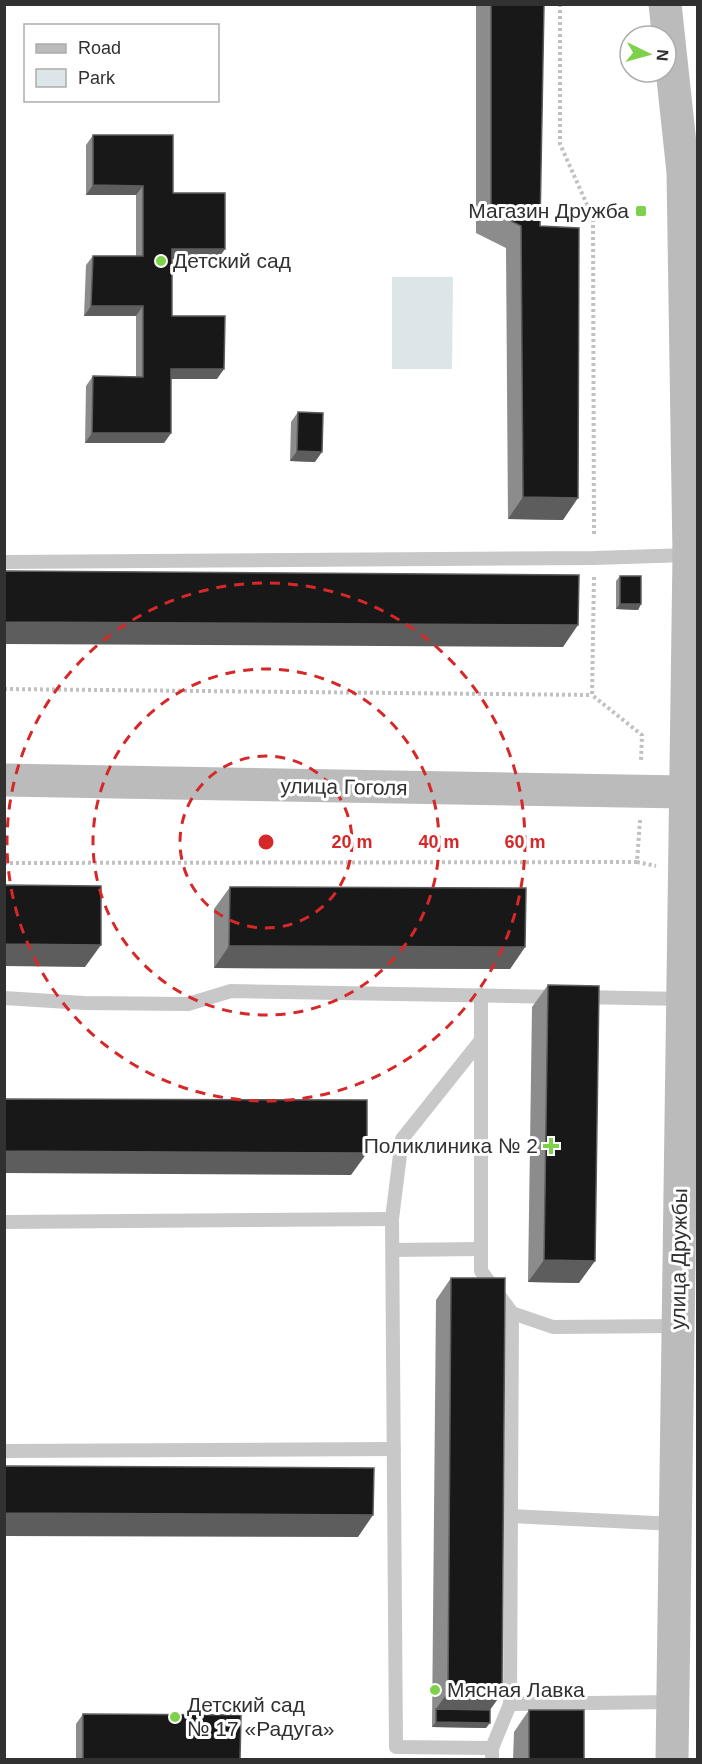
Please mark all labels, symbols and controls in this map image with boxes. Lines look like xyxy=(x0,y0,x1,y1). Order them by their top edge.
legend xyxy=(24,24,219,102)
north arrow xyxy=(618,24,678,84)
text: Road xyxy=(78,38,121,58)
text: N xyxy=(653,49,671,62)
text: Park xyxy=(78,68,116,88)
place label: Магазин Дружба xyxy=(468,199,629,222)
marker: Магазин Дружба xyxy=(634,204,648,218)
place label: Детский сад xyxy=(173,249,291,272)
marker: Детский сад xyxy=(154,254,168,268)
street label: улица Гоголя xyxy=(280,774,408,799)
centre of rings xyxy=(256,832,276,852)
text: 20 m xyxy=(331,832,373,852)
text: 40 m xyxy=(418,832,460,852)
text: 60 m xyxy=(504,832,546,852)
place label: Поликлиника № 2 xyxy=(364,1134,538,1157)
marker: Поликлиника № 2 xyxy=(542,1137,560,1155)
street label: улица Дружбы xyxy=(666,1188,691,1330)
place label: Мясная Лавка xyxy=(447,1678,585,1701)
marker: Мясная Лавка xyxy=(428,1683,442,1697)
place label: Детский сад № 17 «Радуга» xyxy=(187,1693,335,1740)
marker: Детский сад № 17 «Радуга» xyxy=(168,1710,182,1724)

